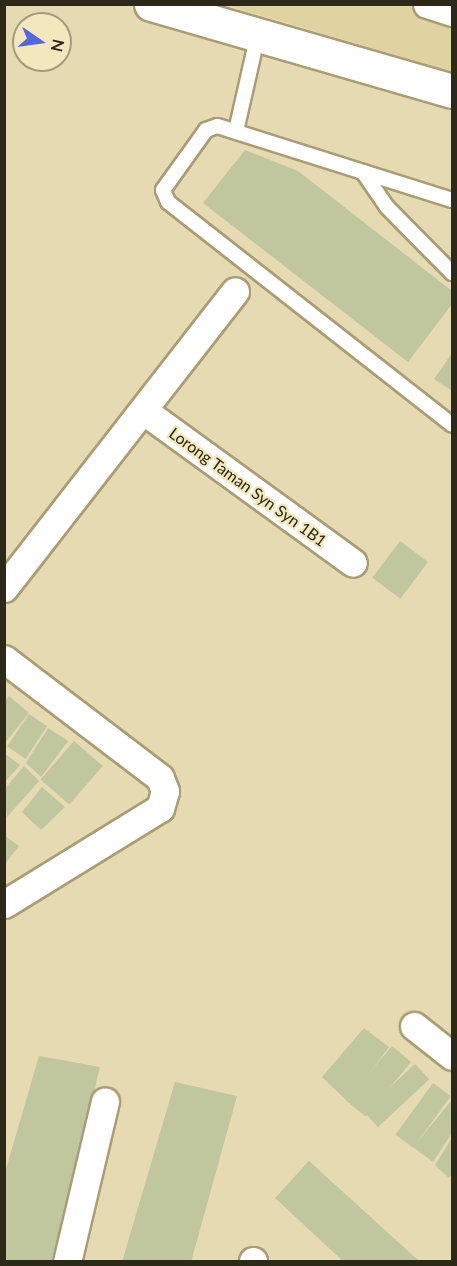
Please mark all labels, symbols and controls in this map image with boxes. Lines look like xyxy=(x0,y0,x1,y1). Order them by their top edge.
north arrow xyxy=(12,12,72,72)
text: N xyxy=(47,38,69,54)
street label: Lorong Taman Syn Syn 1B1 xyxy=(165,423,331,551)

